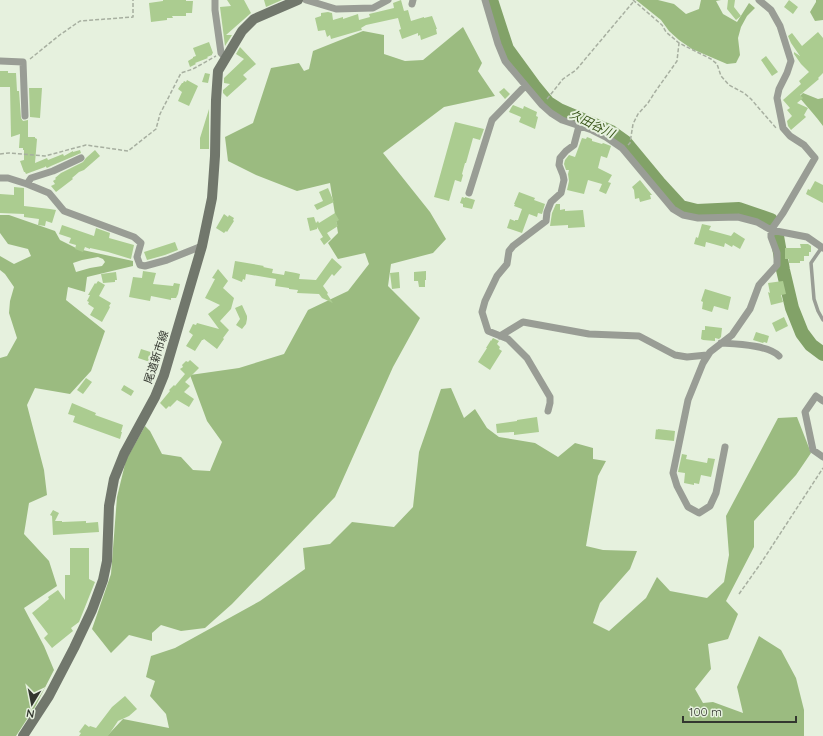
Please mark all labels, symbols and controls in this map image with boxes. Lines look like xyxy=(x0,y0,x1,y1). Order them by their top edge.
water label: 久田谷川 xyxy=(567,106,619,142)
street label: 尾道新市線 xyxy=(141,329,171,385)
north arrow xyxy=(12,684,52,724)
scale bar xyxy=(683,698,796,724)
text: 100 m xyxy=(689,704,722,719)
text: N xyxy=(25,706,35,721)

